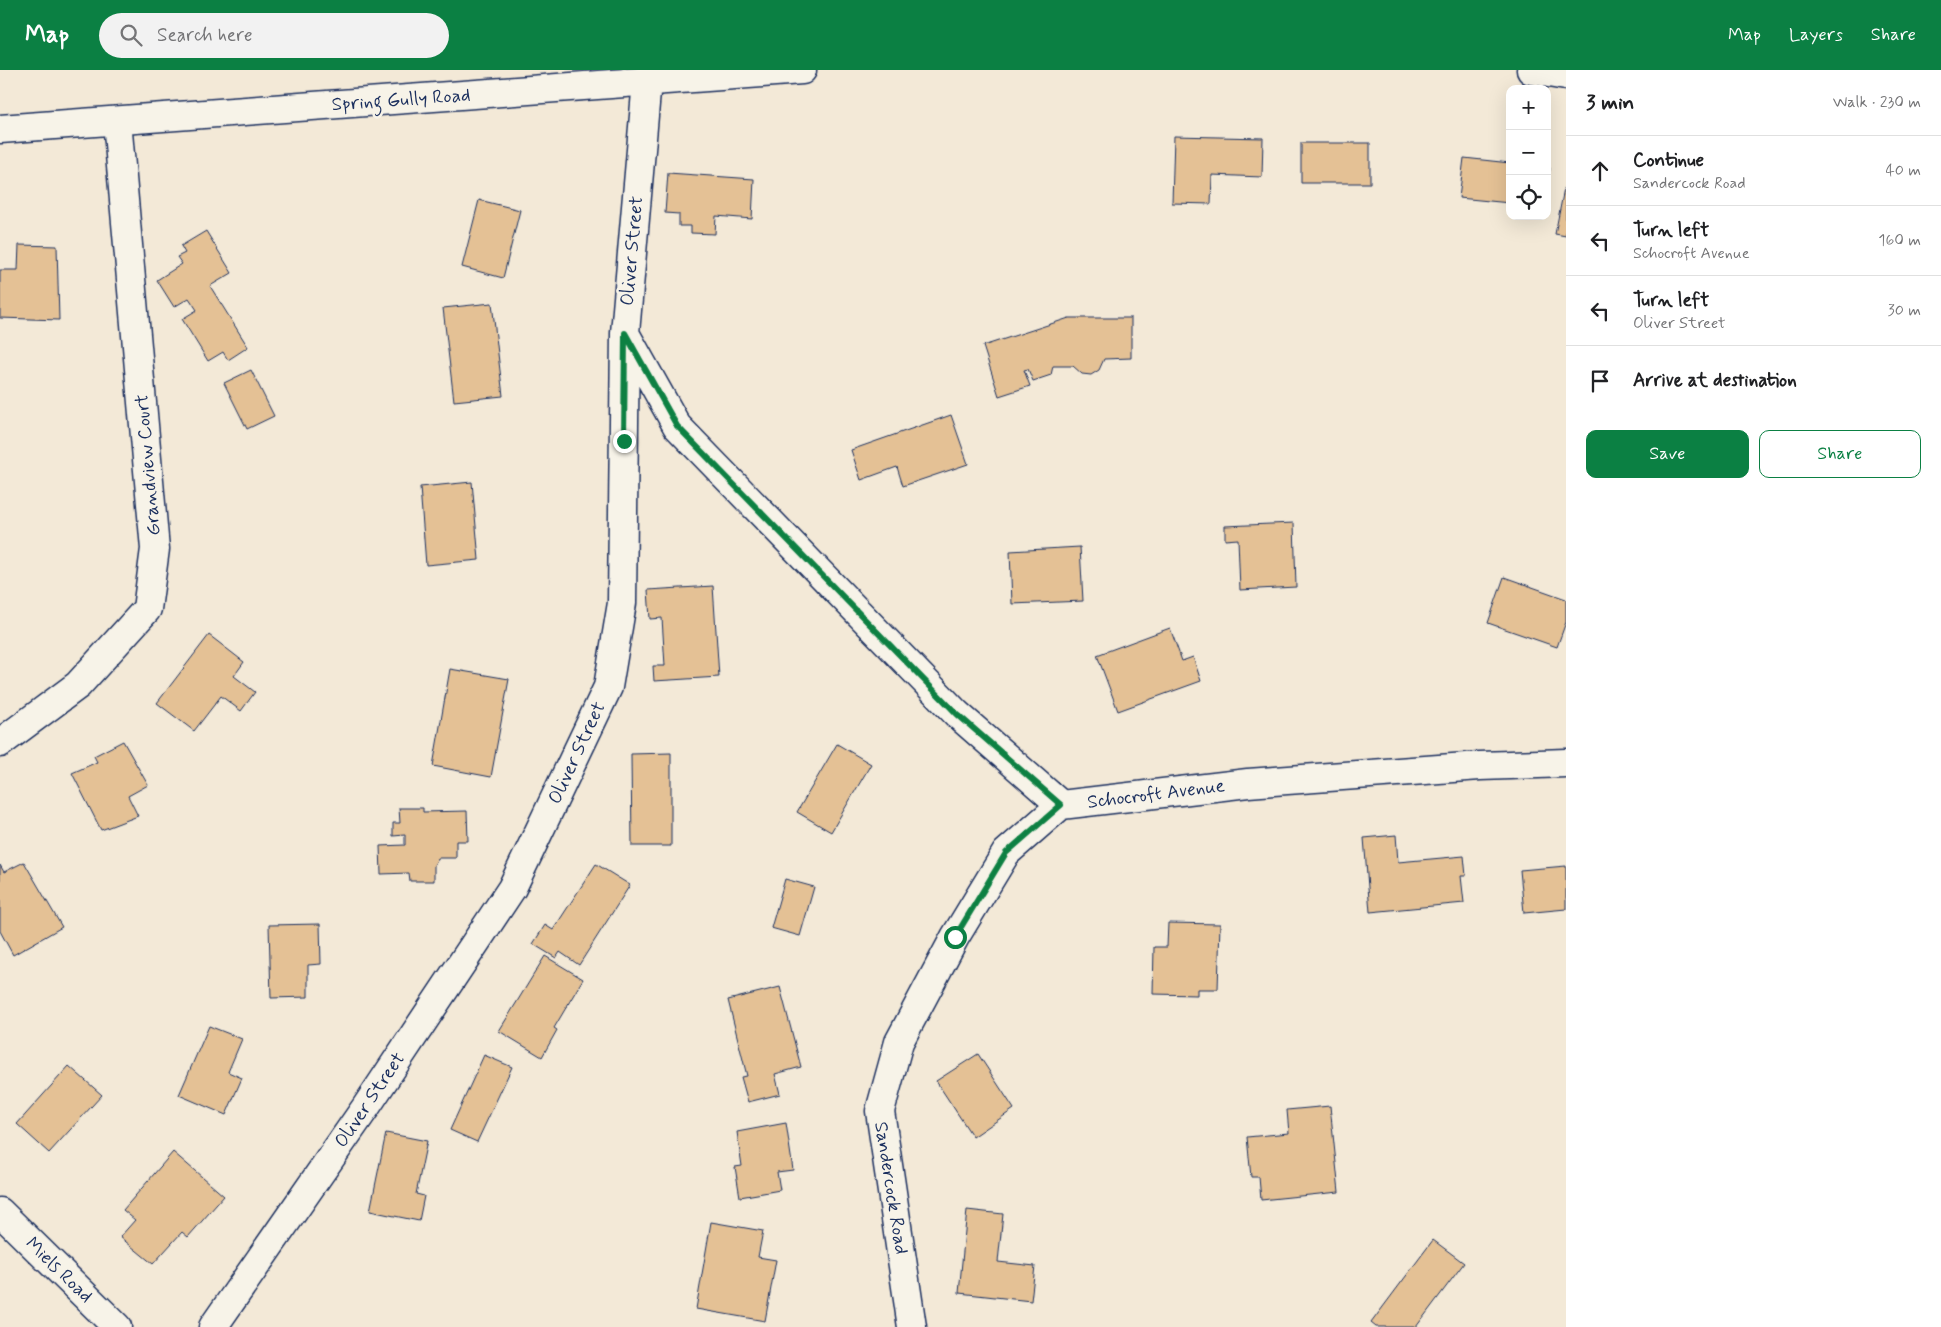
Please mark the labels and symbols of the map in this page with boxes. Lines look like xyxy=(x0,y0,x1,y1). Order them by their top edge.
street label: Spring Gully Road xyxy=(331,83,471,120)
street label: Oliver Street xyxy=(615,195,649,307)
street label: Grandview Court xyxy=(129,393,167,537)
route end xyxy=(613,430,636,453)
street label: Oliver Street xyxy=(542,698,612,808)
street label: Schocroft Avenue xyxy=(1086,773,1226,815)
route start xyxy=(944,926,967,949)
street label: Oliver Street xyxy=(329,1047,411,1153)
street label: Sandercock Road xyxy=(868,1120,914,1256)
street label: Miels Road xyxy=(20,1232,98,1308)

